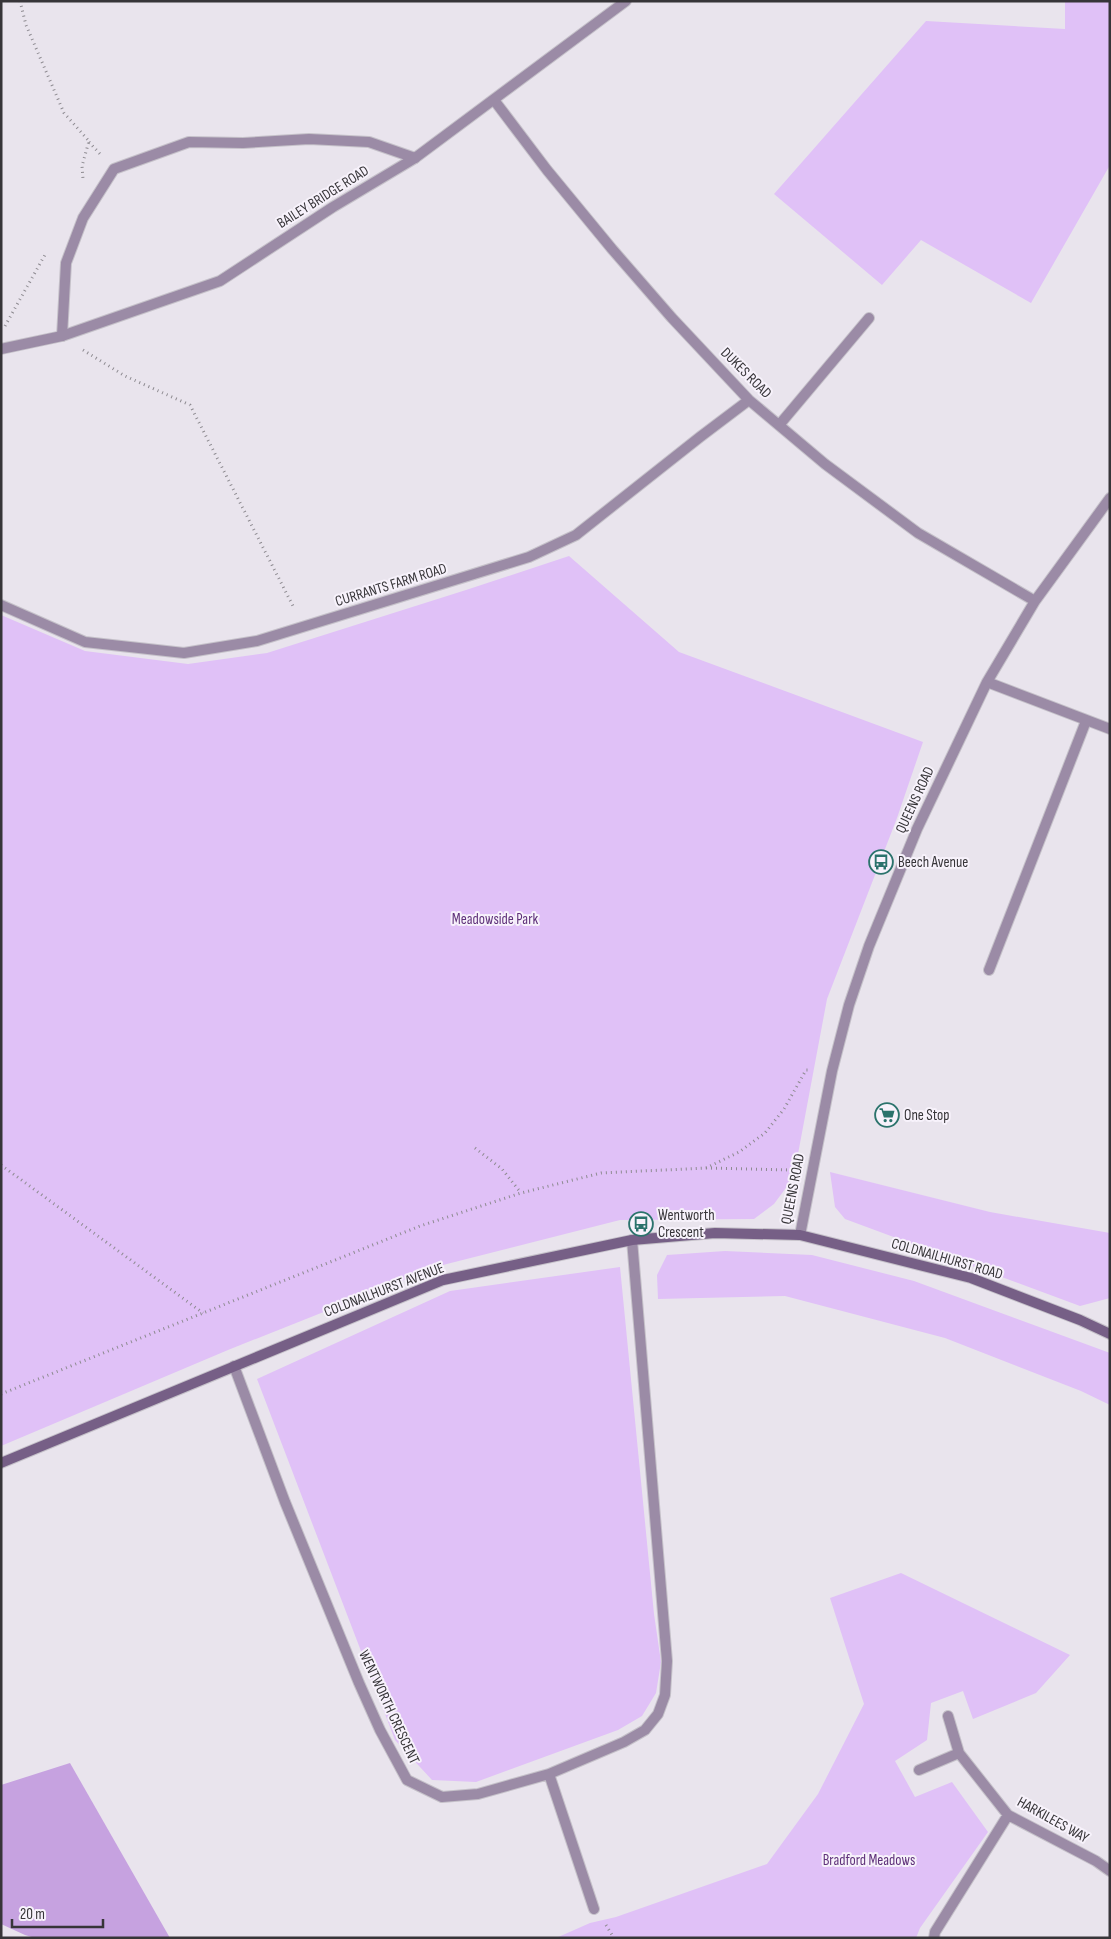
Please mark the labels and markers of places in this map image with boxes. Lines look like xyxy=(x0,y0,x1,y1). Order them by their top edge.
bus stop icon: Beech Avenue xyxy=(868,849,894,875)
place label: Beech Avenue xyxy=(898,853,968,872)
supermarket icon: One Stop xyxy=(874,1102,900,1128)
place label: One Stop xyxy=(904,1106,950,1125)
place label: Wentworth Crescent xyxy=(658,1206,715,1242)
bus stop icon: Wentworth Crescent xyxy=(628,1211,654,1237)

